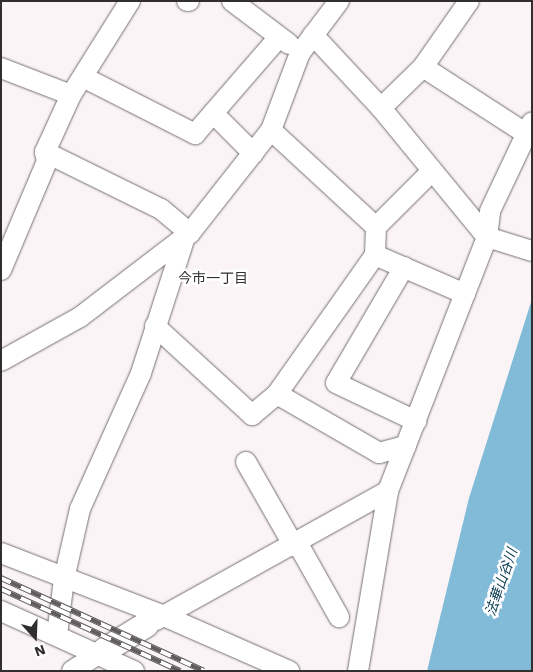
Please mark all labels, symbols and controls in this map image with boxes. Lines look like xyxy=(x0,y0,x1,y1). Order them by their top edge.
district label: 今市一丁目 xyxy=(178,270,248,286)
water label: 法華山谷川 xyxy=(482,546,520,618)
north arrow xyxy=(10,612,60,662)
text: N xyxy=(33,642,48,660)

